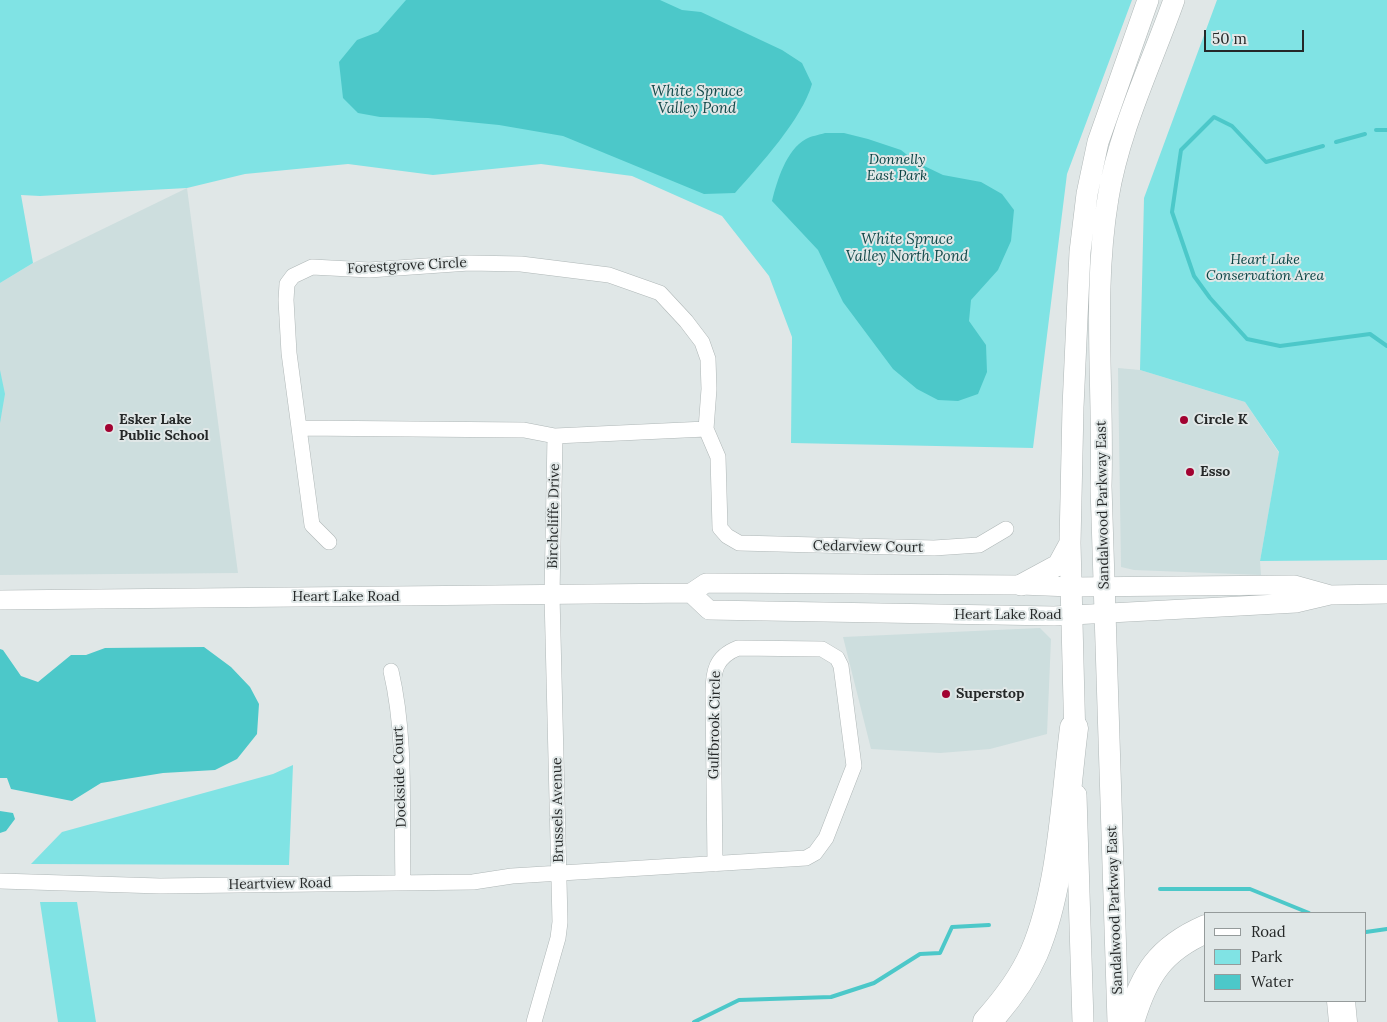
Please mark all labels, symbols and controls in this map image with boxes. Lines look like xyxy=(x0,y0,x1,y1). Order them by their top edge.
scale bar xyxy=(1207,20,1307,52)
text: 50 m xyxy=(1212,29,1247,48)
water label: White Spruce Valley Pond xyxy=(651,83,743,118)
park label: Donnelly East Park xyxy=(867,152,927,184)
water label: White Spruce Valley North Pond xyxy=(846,231,968,266)
park label: Heart Lake Conservation Area xyxy=(1206,252,1324,284)
street label: Forestgrove Circle xyxy=(347,254,467,278)
place label: Esker Lake Public School xyxy=(119,412,209,444)
place label: Circle K xyxy=(1194,412,1248,428)
marker: Circle K xyxy=(1178,414,1190,426)
street label: Sandalwood Parkway East xyxy=(1093,421,1113,589)
marker: Esker Lake Public School xyxy=(103,422,115,434)
street label: Birchcliffe Drive xyxy=(545,463,563,569)
place label: Esso xyxy=(1200,464,1230,480)
marker: Esso xyxy=(1184,466,1196,478)
street label: Cedarview Court xyxy=(813,538,923,556)
street label: Heart Lake Road xyxy=(292,589,400,605)
street label: Heart Lake Road xyxy=(954,607,1062,623)
street label: Gulfbrook Circle xyxy=(706,671,724,779)
place label: Superstop xyxy=(956,686,1024,702)
marker: Superstop xyxy=(940,688,952,700)
street label: Dockside Court xyxy=(390,726,410,828)
street label: Brussels Avenue xyxy=(549,757,567,863)
street label: Sandalwood Parkway East xyxy=(1104,825,1126,995)
street label: Heartview Road xyxy=(228,875,332,893)
legend xyxy=(1204,912,1367,1002)
text: Road xyxy=(1251,922,1286,941)
text: Park xyxy=(1251,947,1282,966)
text: Water xyxy=(1251,972,1293,991)

